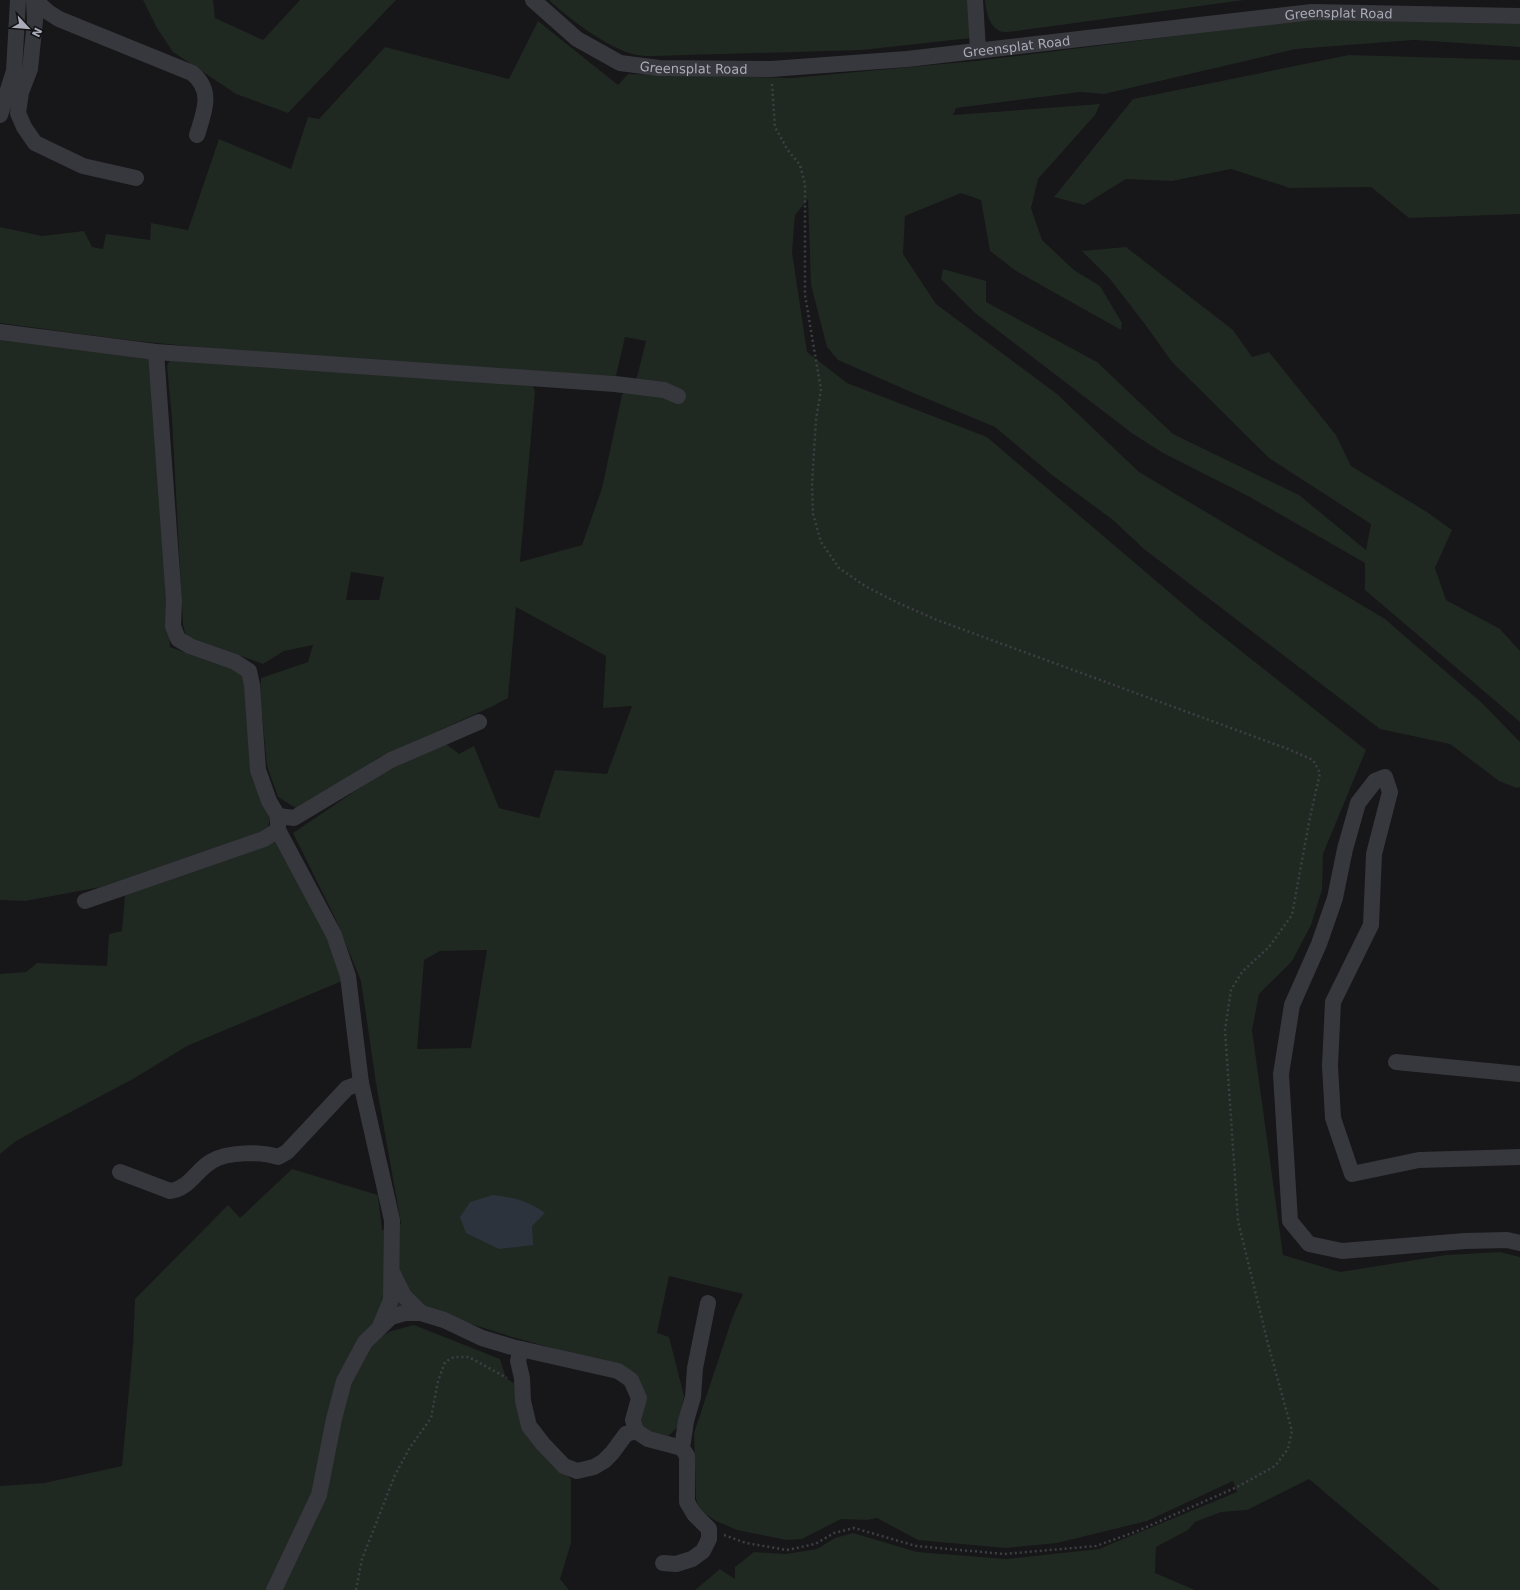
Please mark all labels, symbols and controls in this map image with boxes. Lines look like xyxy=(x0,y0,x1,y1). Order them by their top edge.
street label: Greensplat Road xyxy=(1284,5,1393,23)
north arrow xyxy=(8,8,48,48)
text: N xyxy=(29,25,44,39)
street label: Greensplat Road xyxy=(962,33,1071,60)
street label: Greensplat Road xyxy=(639,59,748,77)

